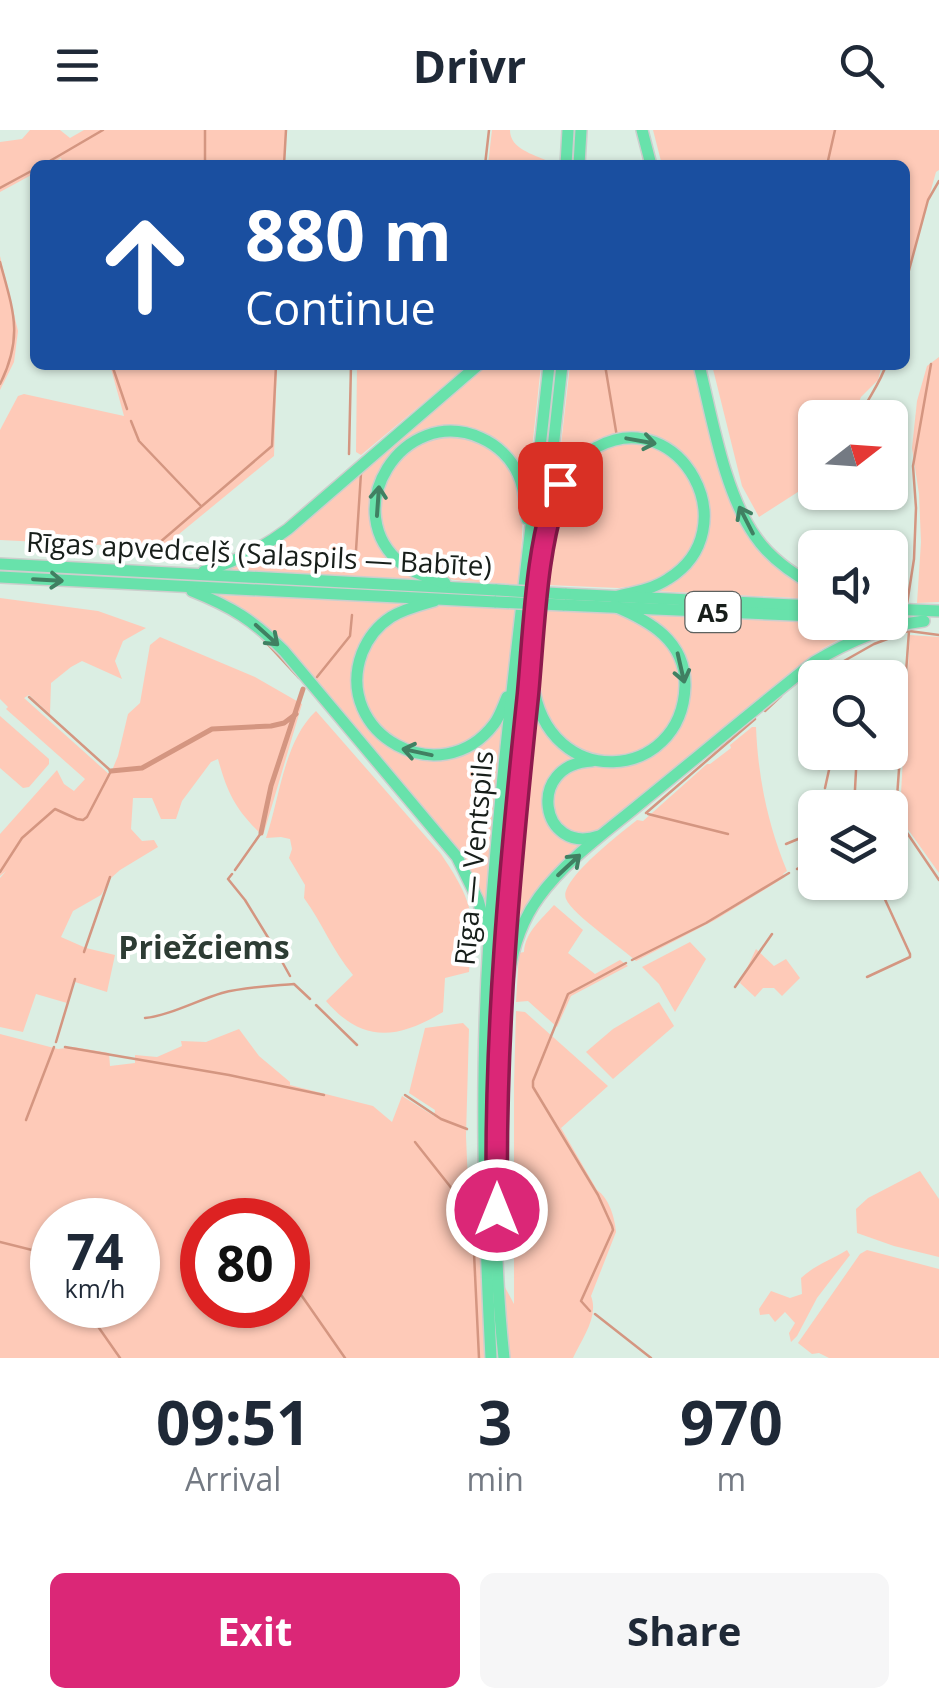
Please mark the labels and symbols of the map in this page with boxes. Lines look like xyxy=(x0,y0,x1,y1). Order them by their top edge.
north arrow xyxy=(798,400,908,510)
one-way arrow xyxy=(624,433,657,451)
pin xyxy=(518,442,603,527)
one-way arrow xyxy=(368,485,387,518)
one-way arrow xyxy=(736,505,755,535)
street label: Rīgas apvedceļš (Salaspils — Babīte) xyxy=(25,522,493,584)
one-way arrow xyxy=(31,571,63,590)
road number: A5 xyxy=(686,592,740,632)
one-way arrow xyxy=(254,623,279,646)
one-way arrow xyxy=(673,652,691,684)
one-way arrow xyxy=(402,741,434,760)
street label: Rīga — Ventspils xyxy=(445,749,501,967)
one-way arrow xyxy=(556,853,580,877)
district label: Priežciems xyxy=(118,925,290,968)
position arrow xyxy=(445,1158,549,1262)
speed limit sign: 80 xyxy=(180,1198,310,1328)

